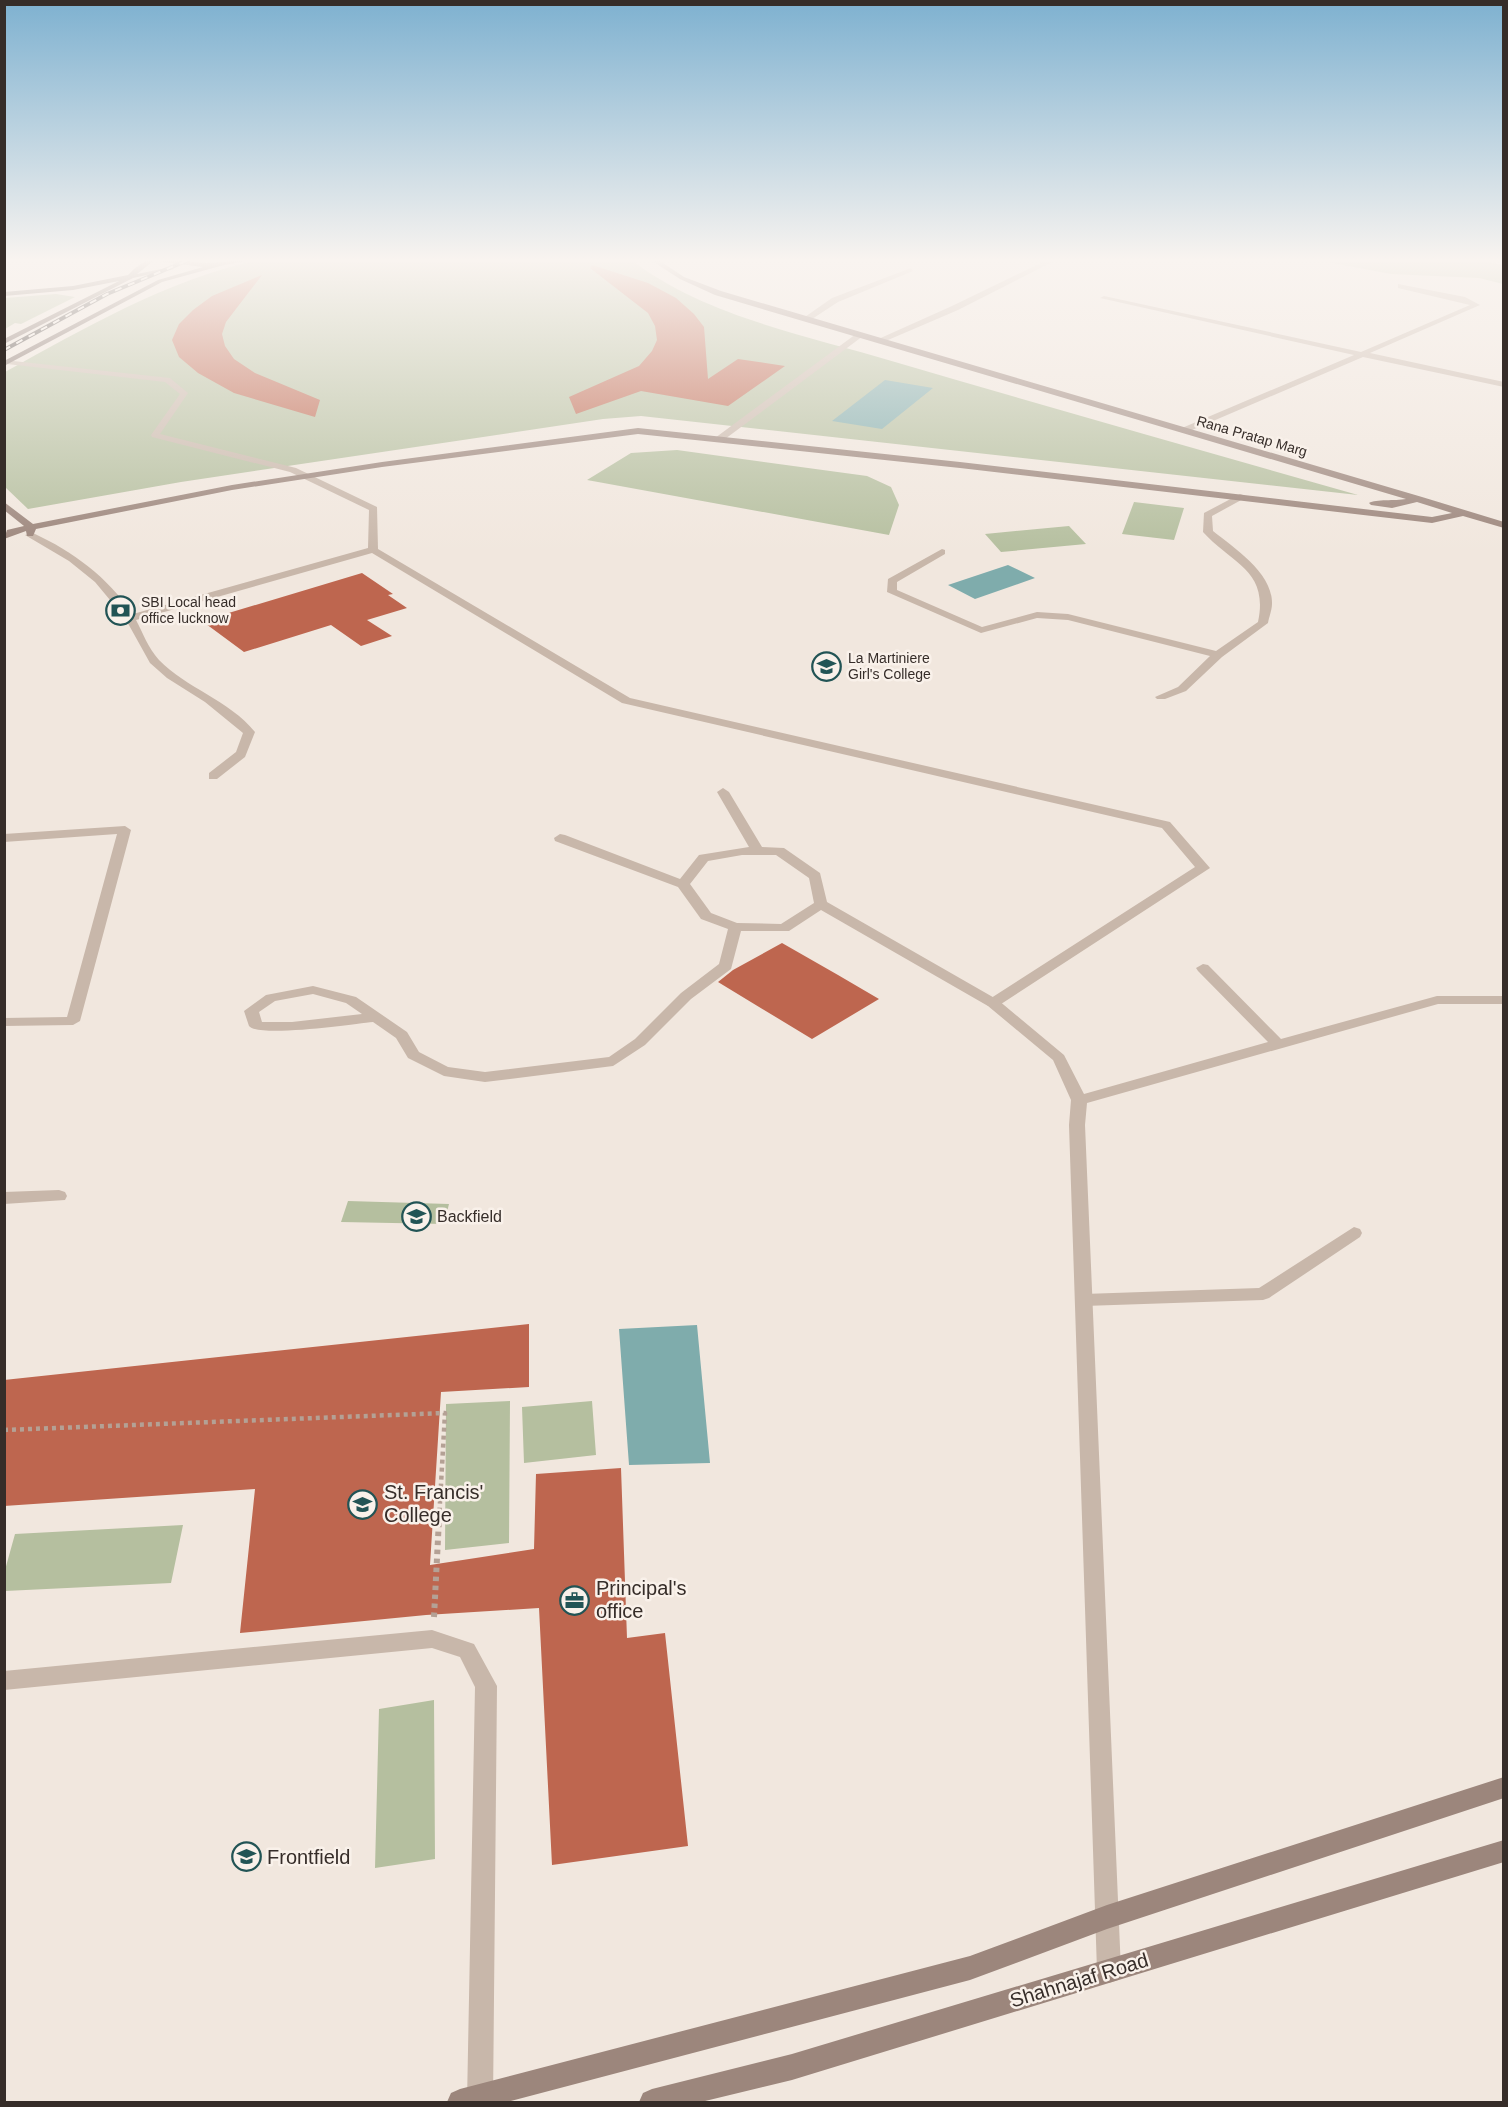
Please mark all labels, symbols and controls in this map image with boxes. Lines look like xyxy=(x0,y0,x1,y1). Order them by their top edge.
street label: Rana Pratap Marg xyxy=(1195,413,1309,459)
bank icon: SBI Local head office lucknow xyxy=(104,594,136,626)
place label: SBI Local head office lucknow xyxy=(141,594,236,626)
school or university icon: La Martiniere Girl's College xyxy=(811,650,843,682)
place label: La Martiniere Girl's College xyxy=(848,650,931,682)
school or university icon: Backfield xyxy=(400,1200,432,1232)
place label: Backfield xyxy=(437,1208,502,1225)
place label: St. Francis' College xyxy=(384,1481,483,1526)
school or university icon: St. Francis' College xyxy=(347,1488,379,1520)
place label: Principal's office xyxy=(596,1577,687,1622)
office icon: Principal's office xyxy=(559,1584,591,1616)
school or university icon: Frontfield xyxy=(230,1841,262,1873)
place label: Frontfield xyxy=(267,1846,350,1868)
street label: Shahnajaf Road xyxy=(1007,1949,1151,2011)

